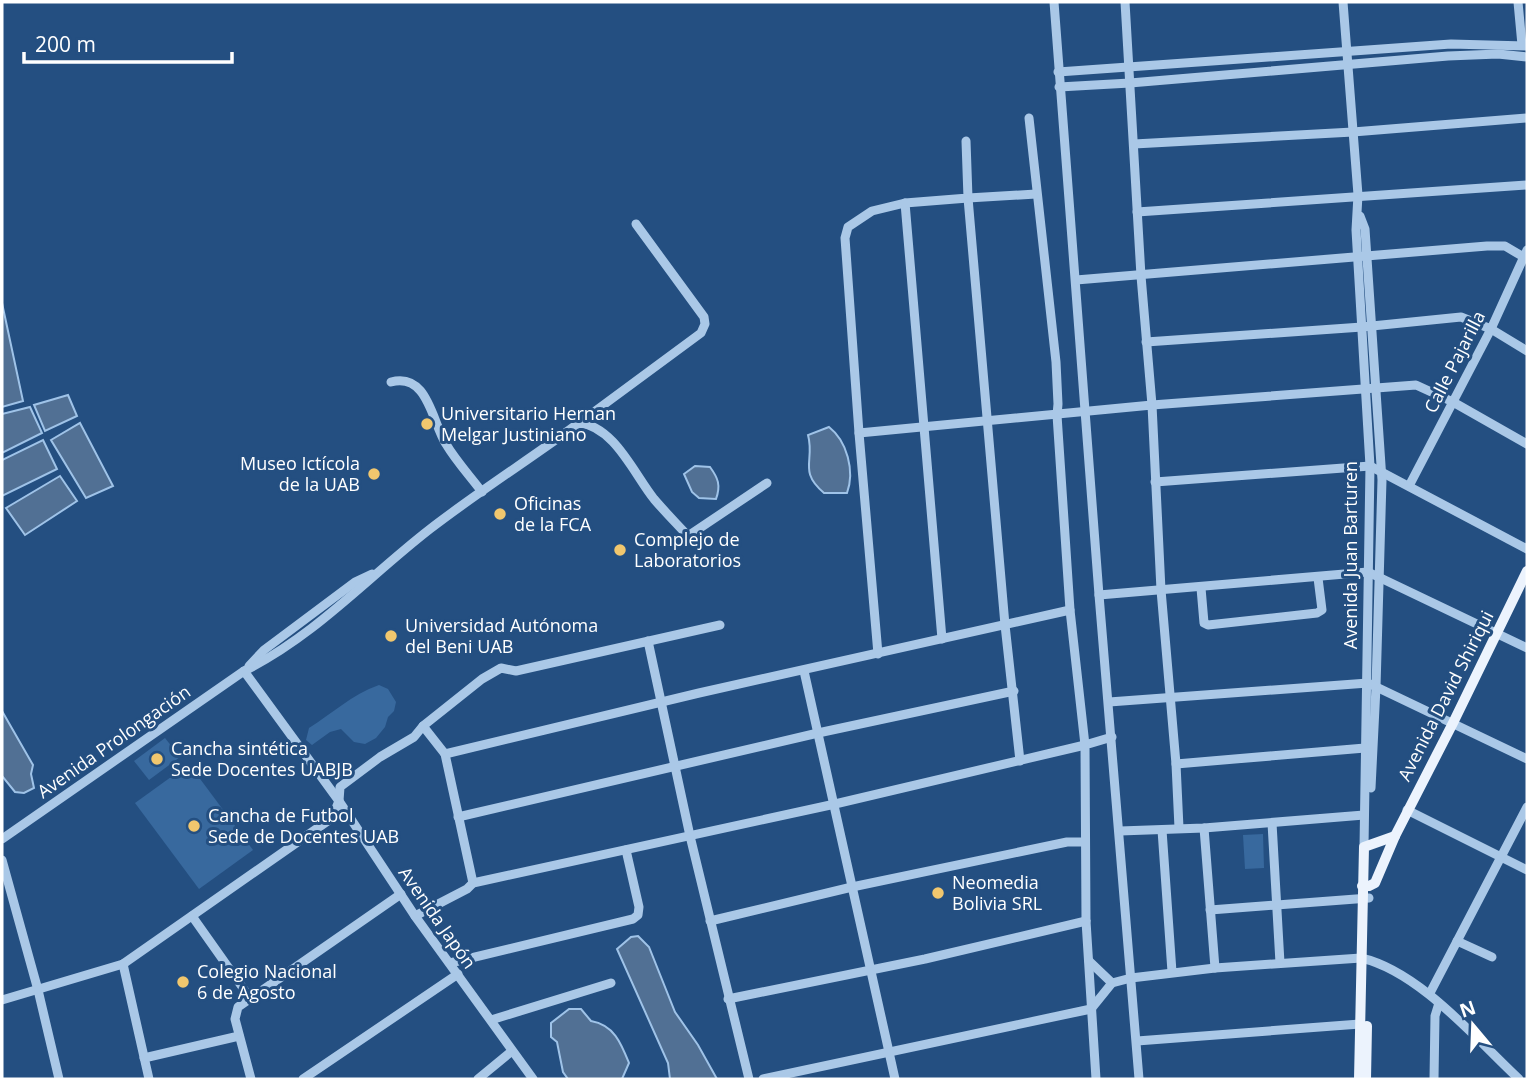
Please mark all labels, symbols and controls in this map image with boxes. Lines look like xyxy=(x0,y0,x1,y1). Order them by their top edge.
scale bar xyxy=(24,21,233,65)
text: 200 m xyxy=(35,30,96,58)
street label: Calle Pajarilla xyxy=(1418,306,1490,417)
place label: Universitario Hernan Melgar Justiniano xyxy=(441,401,616,446)
marker: Universitario Hernan Melgar Justiniano xyxy=(419,416,435,432)
place label: Museo Ictícola de la UAB xyxy=(240,451,360,496)
street label: Avenida Juan Barturen xyxy=(1338,461,1362,649)
marker: Museo Ictícola de la UAB xyxy=(366,466,382,482)
place label: Oficinas de la FCA xyxy=(514,491,592,536)
marker: Oficinas de la FCA xyxy=(492,506,508,522)
place label: Complejo de Laboratorios xyxy=(634,527,741,572)
marker: Complejo de Laboratorios xyxy=(612,542,628,558)
street label: Avenida David Shiriqui xyxy=(1392,606,1498,785)
place label: Universidad Autónoma del Beni UAB xyxy=(405,613,598,658)
marker: Universidad Autónoma del Beni UAB xyxy=(383,628,399,644)
street label: Avenida Prolongación xyxy=(32,679,195,803)
place label: Cancha sintética Sede Docentes UABJB xyxy=(171,736,353,781)
marker: Cancha sintética Sede Docentes UABJB xyxy=(149,751,165,767)
place label: Cancha de Futbol Sede de Docentes UAB xyxy=(208,803,399,848)
marker: Cancha de Futbol Sede de Docentes UAB xyxy=(186,818,202,834)
street label: Avenida Japón xyxy=(394,862,482,973)
place label: Neomedia Bolivia SRL xyxy=(952,870,1042,915)
marker: Neomedia Bolivia SRL xyxy=(930,885,946,901)
place label: Colegio Nacional 6 de Agosto xyxy=(197,959,337,1004)
marker: Colegio Nacional 6 de Agosto xyxy=(175,974,191,990)
north arrow xyxy=(1438,990,1508,1060)
text: N xyxy=(1456,994,1479,1024)

